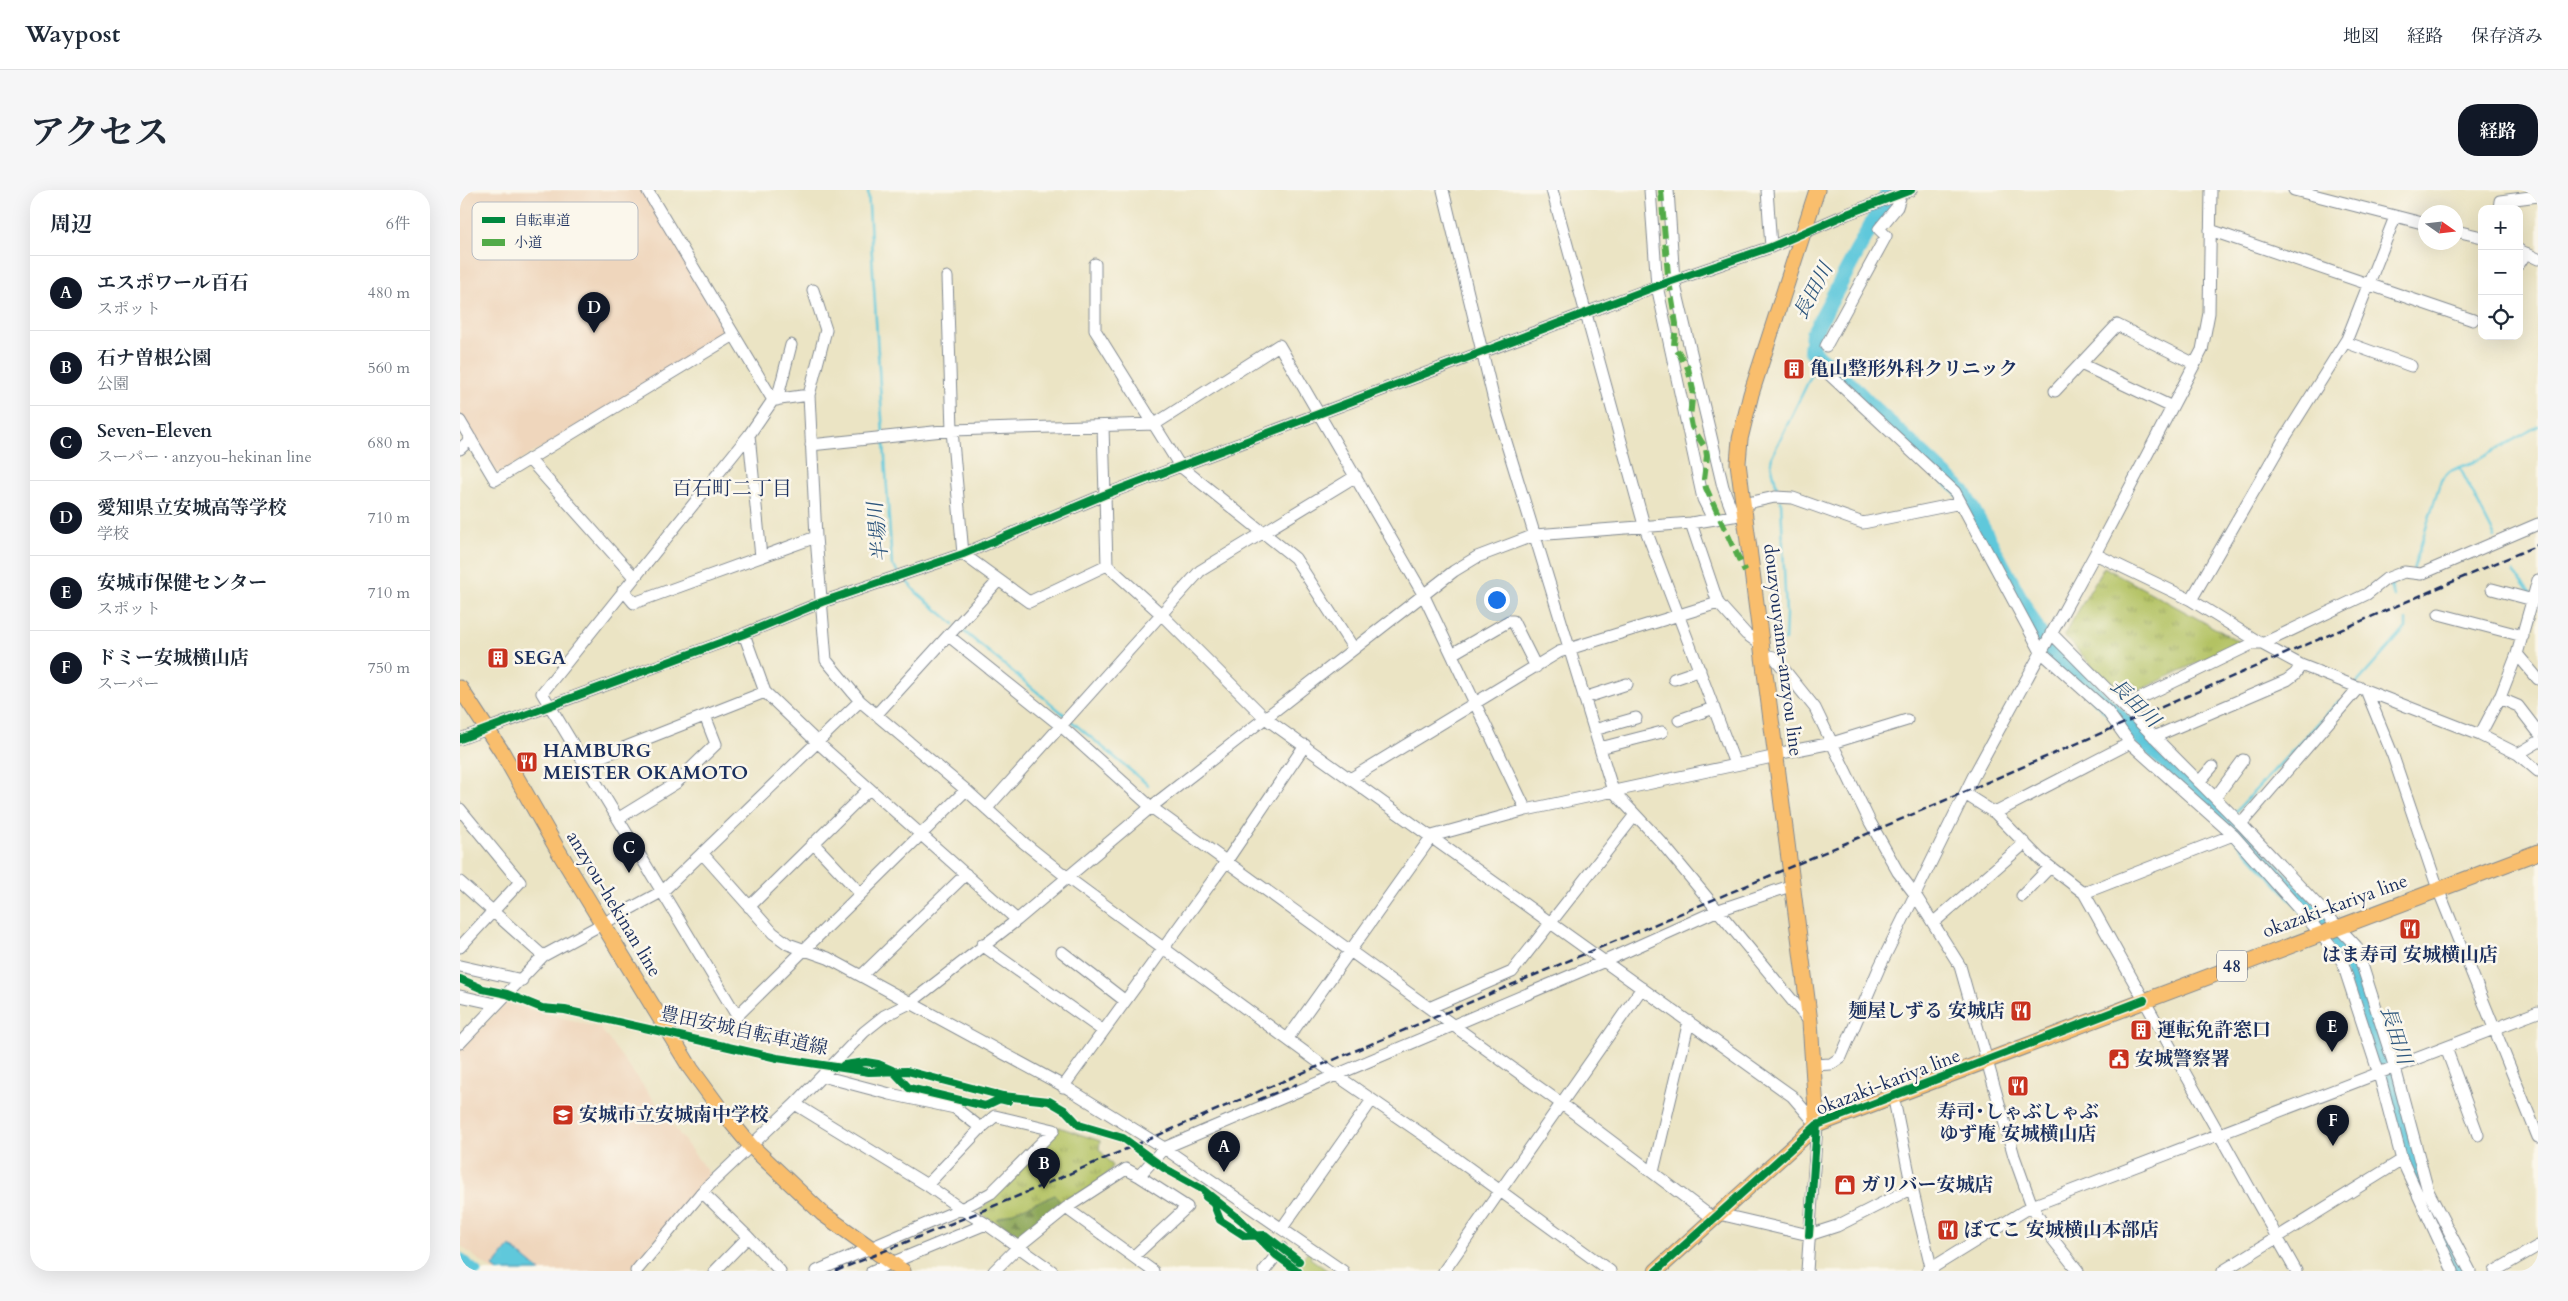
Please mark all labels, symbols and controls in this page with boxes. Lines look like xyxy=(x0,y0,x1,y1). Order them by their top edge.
text: Waypost xyxy=(25,18,120,51)
text: 地図 xyxy=(2343,24,2379,49)
text: 経路 xyxy=(2407,24,2443,49)
text: 保存済み xyxy=(2471,24,2543,49)
button: 経路 xyxy=(2458,104,2538,156)
text: アクセス xyxy=(30,109,169,157)
legend xyxy=(472,202,638,260)
north arrow xyxy=(2418,205,2463,250)
map controls xyxy=(2478,205,2523,340)
button: + xyxy=(2478,205,2523,250)
text: 周辺 xyxy=(50,210,92,239)
text: 自転車道 xyxy=(514,211,570,230)
text: 6件 xyxy=(386,213,410,235)
text: 小道 xyxy=(514,233,542,252)
button: − xyxy=(2478,250,2523,295)
water label: 長田川 xyxy=(1787,256,1840,324)
text: エスポワール百石 xyxy=(97,270,249,296)
text: A xyxy=(60,282,72,304)
text: 480 m xyxy=(368,282,410,304)
pin: D xyxy=(578,292,610,333)
button: locate xyxy=(2478,295,2523,340)
text: スポット xyxy=(97,298,161,320)
text: 石ナ曽根公園 xyxy=(97,345,211,371)
place label: 亀山整形外科クリニック xyxy=(1810,356,2018,382)
text: B xyxy=(60,357,72,379)
text: 560 m xyxy=(368,357,410,379)
building icon: 亀山整形外科クリニック xyxy=(1782,357,1806,381)
text: 公園 xyxy=(97,373,129,395)
text: Seven-Eleven xyxy=(97,418,212,444)
text: C xyxy=(60,432,72,454)
text: 680 m xyxy=(368,432,410,454)
text: スーパー · anzyou-hekinan line xyxy=(97,446,312,468)
district label: 百石町二丁目 xyxy=(672,475,792,502)
text: 愛知県立安城高等学校 xyxy=(97,495,287,521)
water label: 半場川 xyxy=(861,499,895,563)
text: D xyxy=(59,507,73,529)
text: 710 m xyxy=(368,507,410,529)
text: 学校 xyxy=(97,523,129,545)
street label: douzyouyama-anzyou line xyxy=(1757,542,1809,758)
text: 安城市保健センター xyxy=(97,570,267,596)
text: E xyxy=(61,582,71,604)
text: 710 m xyxy=(368,582,410,604)
your location xyxy=(1484,587,1510,613)
text: スポット xyxy=(97,598,161,620)
text: ドミー安城横山店 xyxy=(97,645,249,671)
place label: SEGA xyxy=(514,645,567,671)
building icon: SEGA xyxy=(486,646,510,670)
text: F xyxy=(61,657,71,679)
text: 750 m xyxy=(368,657,410,679)
water label: 長田川 xyxy=(2104,672,2167,735)
text: スーパー xyxy=(97,673,159,695)
place label: HAMBURG MEISTER OKAMOTO xyxy=(543,738,748,786)
restaurant icon: HAMBURG MEISTER OKAMOTO xyxy=(515,750,539,774)
street label: anzyou-hekinan line xyxy=(560,826,668,982)
pin: C xyxy=(613,832,645,873)
street label: okazaki-kariya line xyxy=(2259,868,2411,944)
restaurant icon: はま寿司 安城横山店 xyxy=(2398,917,2422,941)
place label: はま寿司 安城横山店 xyxy=(2322,942,2498,968)
road number: 48 xyxy=(2217,950,2247,981)
place label: 麺屋しずる 安城店 xyxy=(1848,998,2005,1024)
restaurant icon: 麺屋しずる 安城店 xyxy=(2009,999,2033,1023)
street label: 豊田安城自転車道線 xyxy=(658,1001,830,1061)
water label: 長田川 xyxy=(2374,1002,2419,1070)
pin: E xyxy=(2316,1011,2348,1052)
place label: 運転免許窓口 xyxy=(2157,1017,2271,1043)
building icon: 運転免許窓口 xyxy=(2129,1018,2153,1042)
street label: okazaki-kariya line xyxy=(1812,1042,1964,1122)
place label: 安城警察署 xyxy=(2135,1046,2230,1072)
public building icon: 安城警察署 xyxy=(2107,1047,2131,1071)
restaurant icon: 寿司･しゃぶしゃぶ ゆず庵 安城横山店 xyxy=(2006,1074,2030,1098)
place label: 寿司･しゃぶしゃぶ ゆず庵 安城横山店 xyxy=(1937,1099,2099,1147)
place label: 安城市立安城南中学校 xyxy=(579,1102,769,1128)
school or university icon: 安城市立安城南中学校 xyxy=(551,1103,575,1127)
pin: F xyxy=(2317,1105,2349,1146)
pin: A xyxy=(1208,1131,1240,1172)
pin: B xyxy=(1028,1148,1060,1189)
place label: ガリバー安城店 xyxy=(1861,1172,1993,1198)
shop icon: ガリバー安城店 xyxy=(1833,1173,1857,1197)
place label: ぼてこ 安城横山本部店 xyxy=(1964,1217,2159,1243)
restaurant icon: ぼてこ 安城横山本部店 xyxy=(1936,1218,1960,1242)

